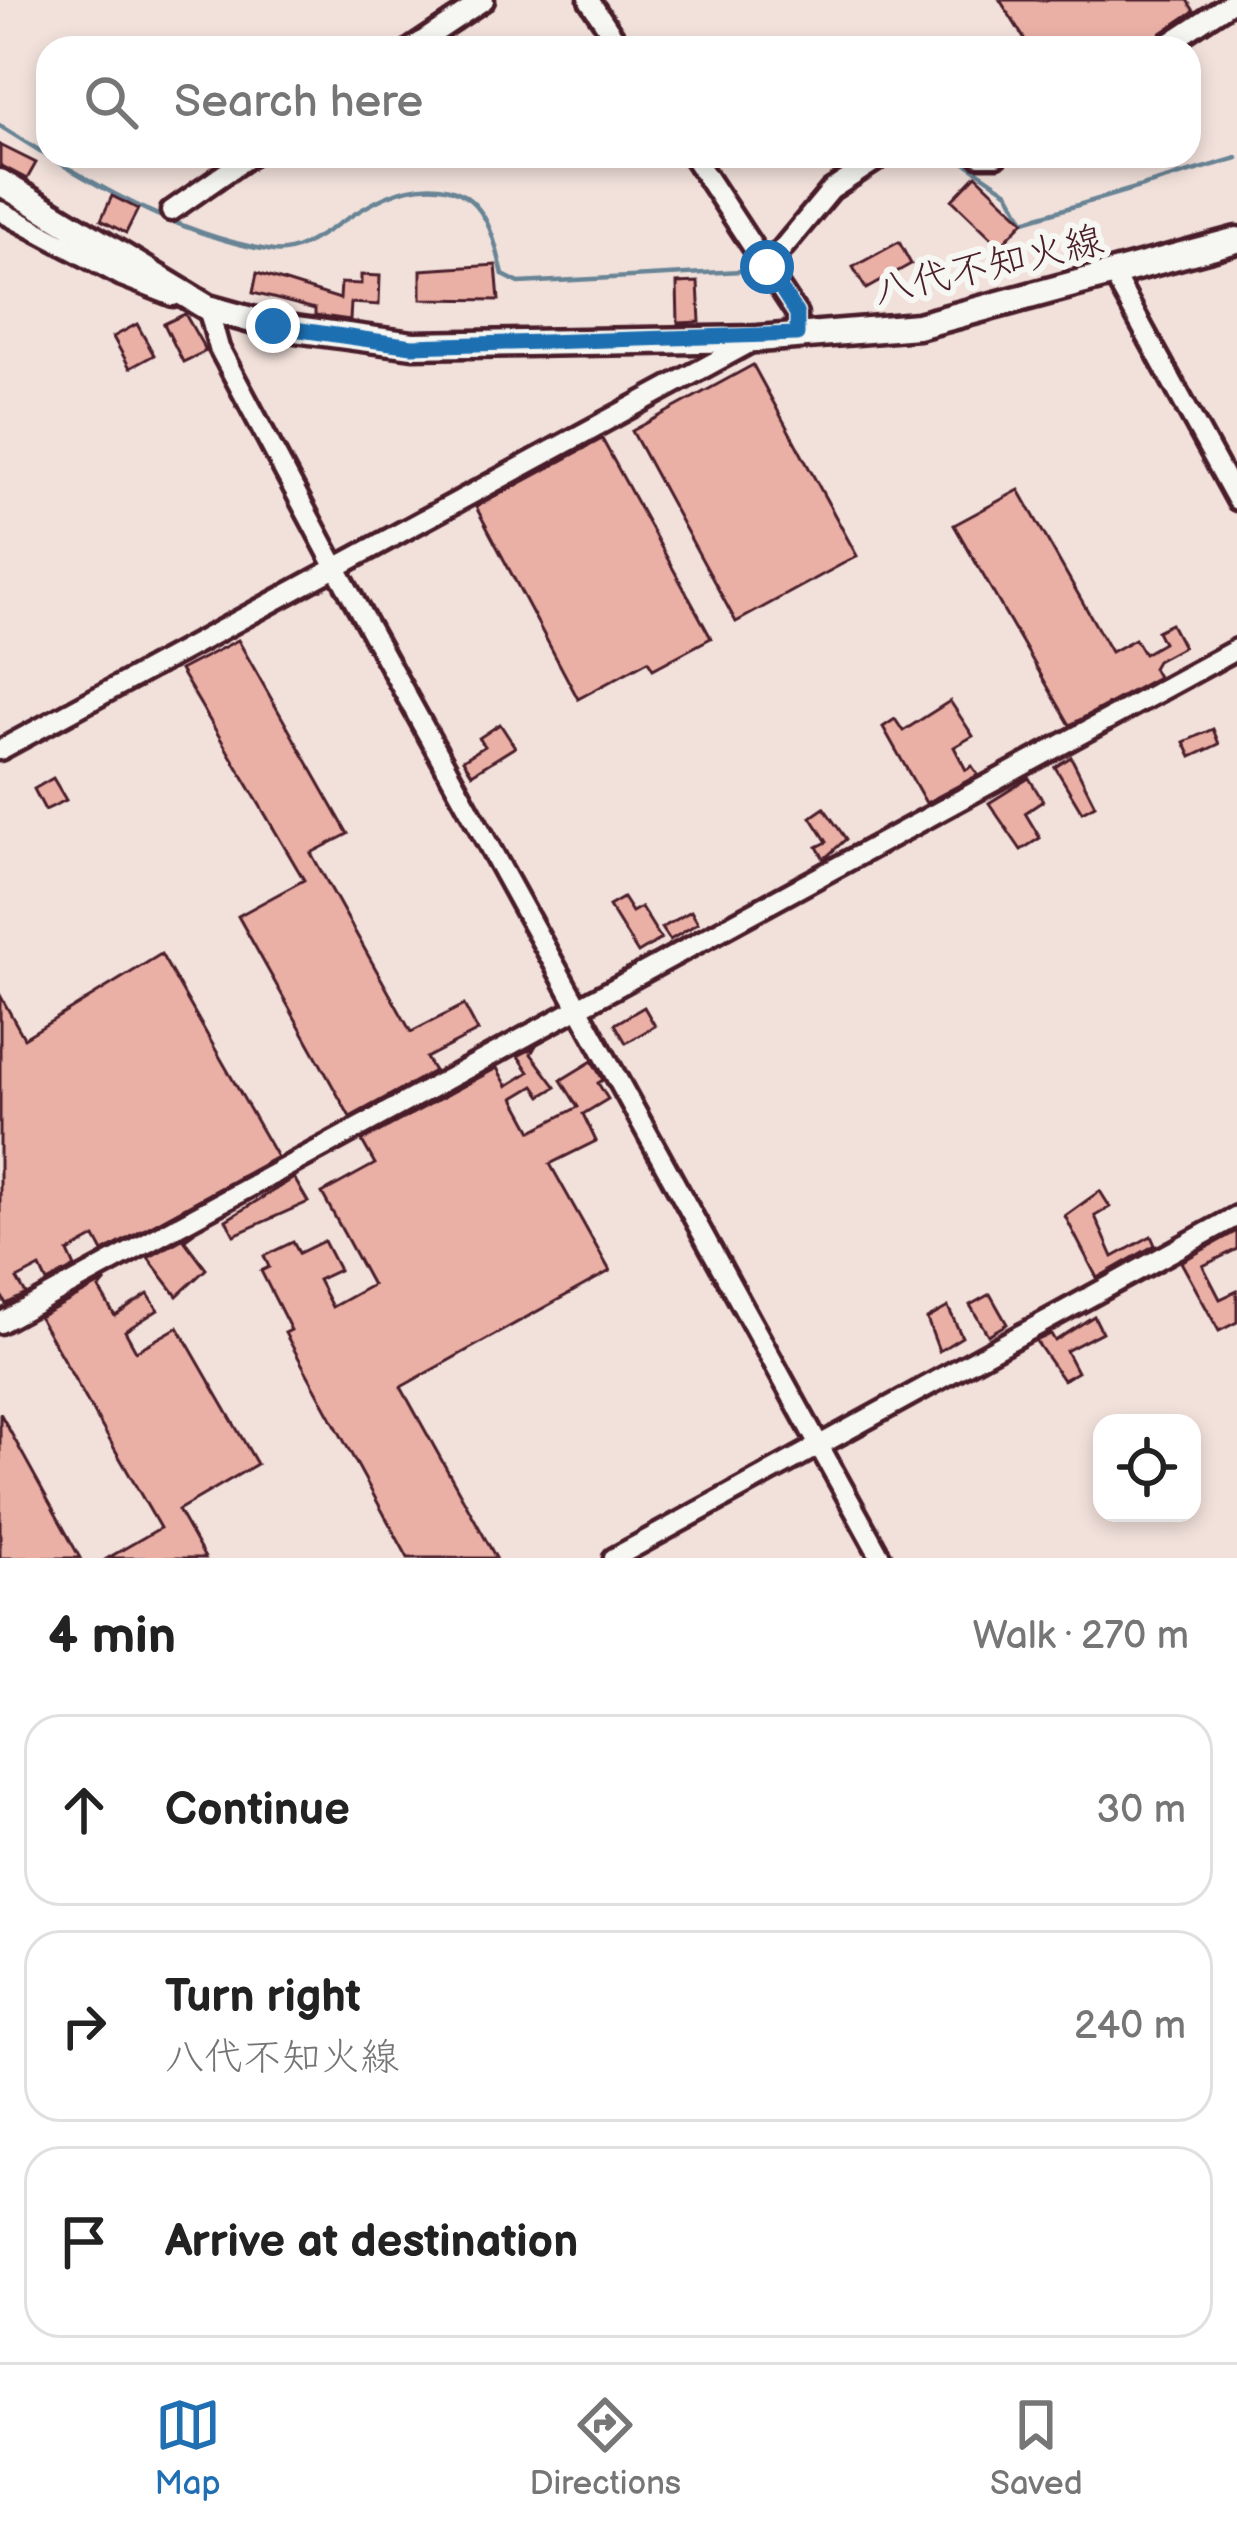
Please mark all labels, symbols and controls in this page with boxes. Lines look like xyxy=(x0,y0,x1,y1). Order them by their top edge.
search box xyxy=(36,36,1201,168)
icon: search xyxy=(78,69,144,135)
text: Search here xyxy=(174,75,423,130)
street label: 八代不知火線 xyxy=(869,217,1108,316)
route start xyxy=(740,240,794,294)
route end xyxy=(246,299,300,353)
map controls xyxy=(1093,1414,1201,1522)
button: locate xyxy=(1093,1414,1201,1522)
text: 4 min xyxy=(48,1606,176,1667)
text: Walk · 270 m xyxy=(972,1613,1189,1660)
icon: ahead xyxy=(51,1777,117,1843)
text: Continue xyxy=(165,1783,350,1838)
text: 30 m xyxy=(1096,1787,1186,1834)
text: Turn right xyxy=(165,1970,361,2025)
icon: right xyxy=(51,1993,117,2059)
text: 240 m xyxy=(1074,2003,1186,2050)
text: 八代不知火線 xyxy=(165,2035,399,2082)
icon: arrive xyxy=(51,2209,117,2275)
text: Arrive at destination xyxy=(165,2215,578,2270)
tab: Map xyxy=(154,2392,221,2504)
tab: Directions xyxy=(529,2392,681,2504)
tab: Saved xyxy=(990,2392,1083,2504)

